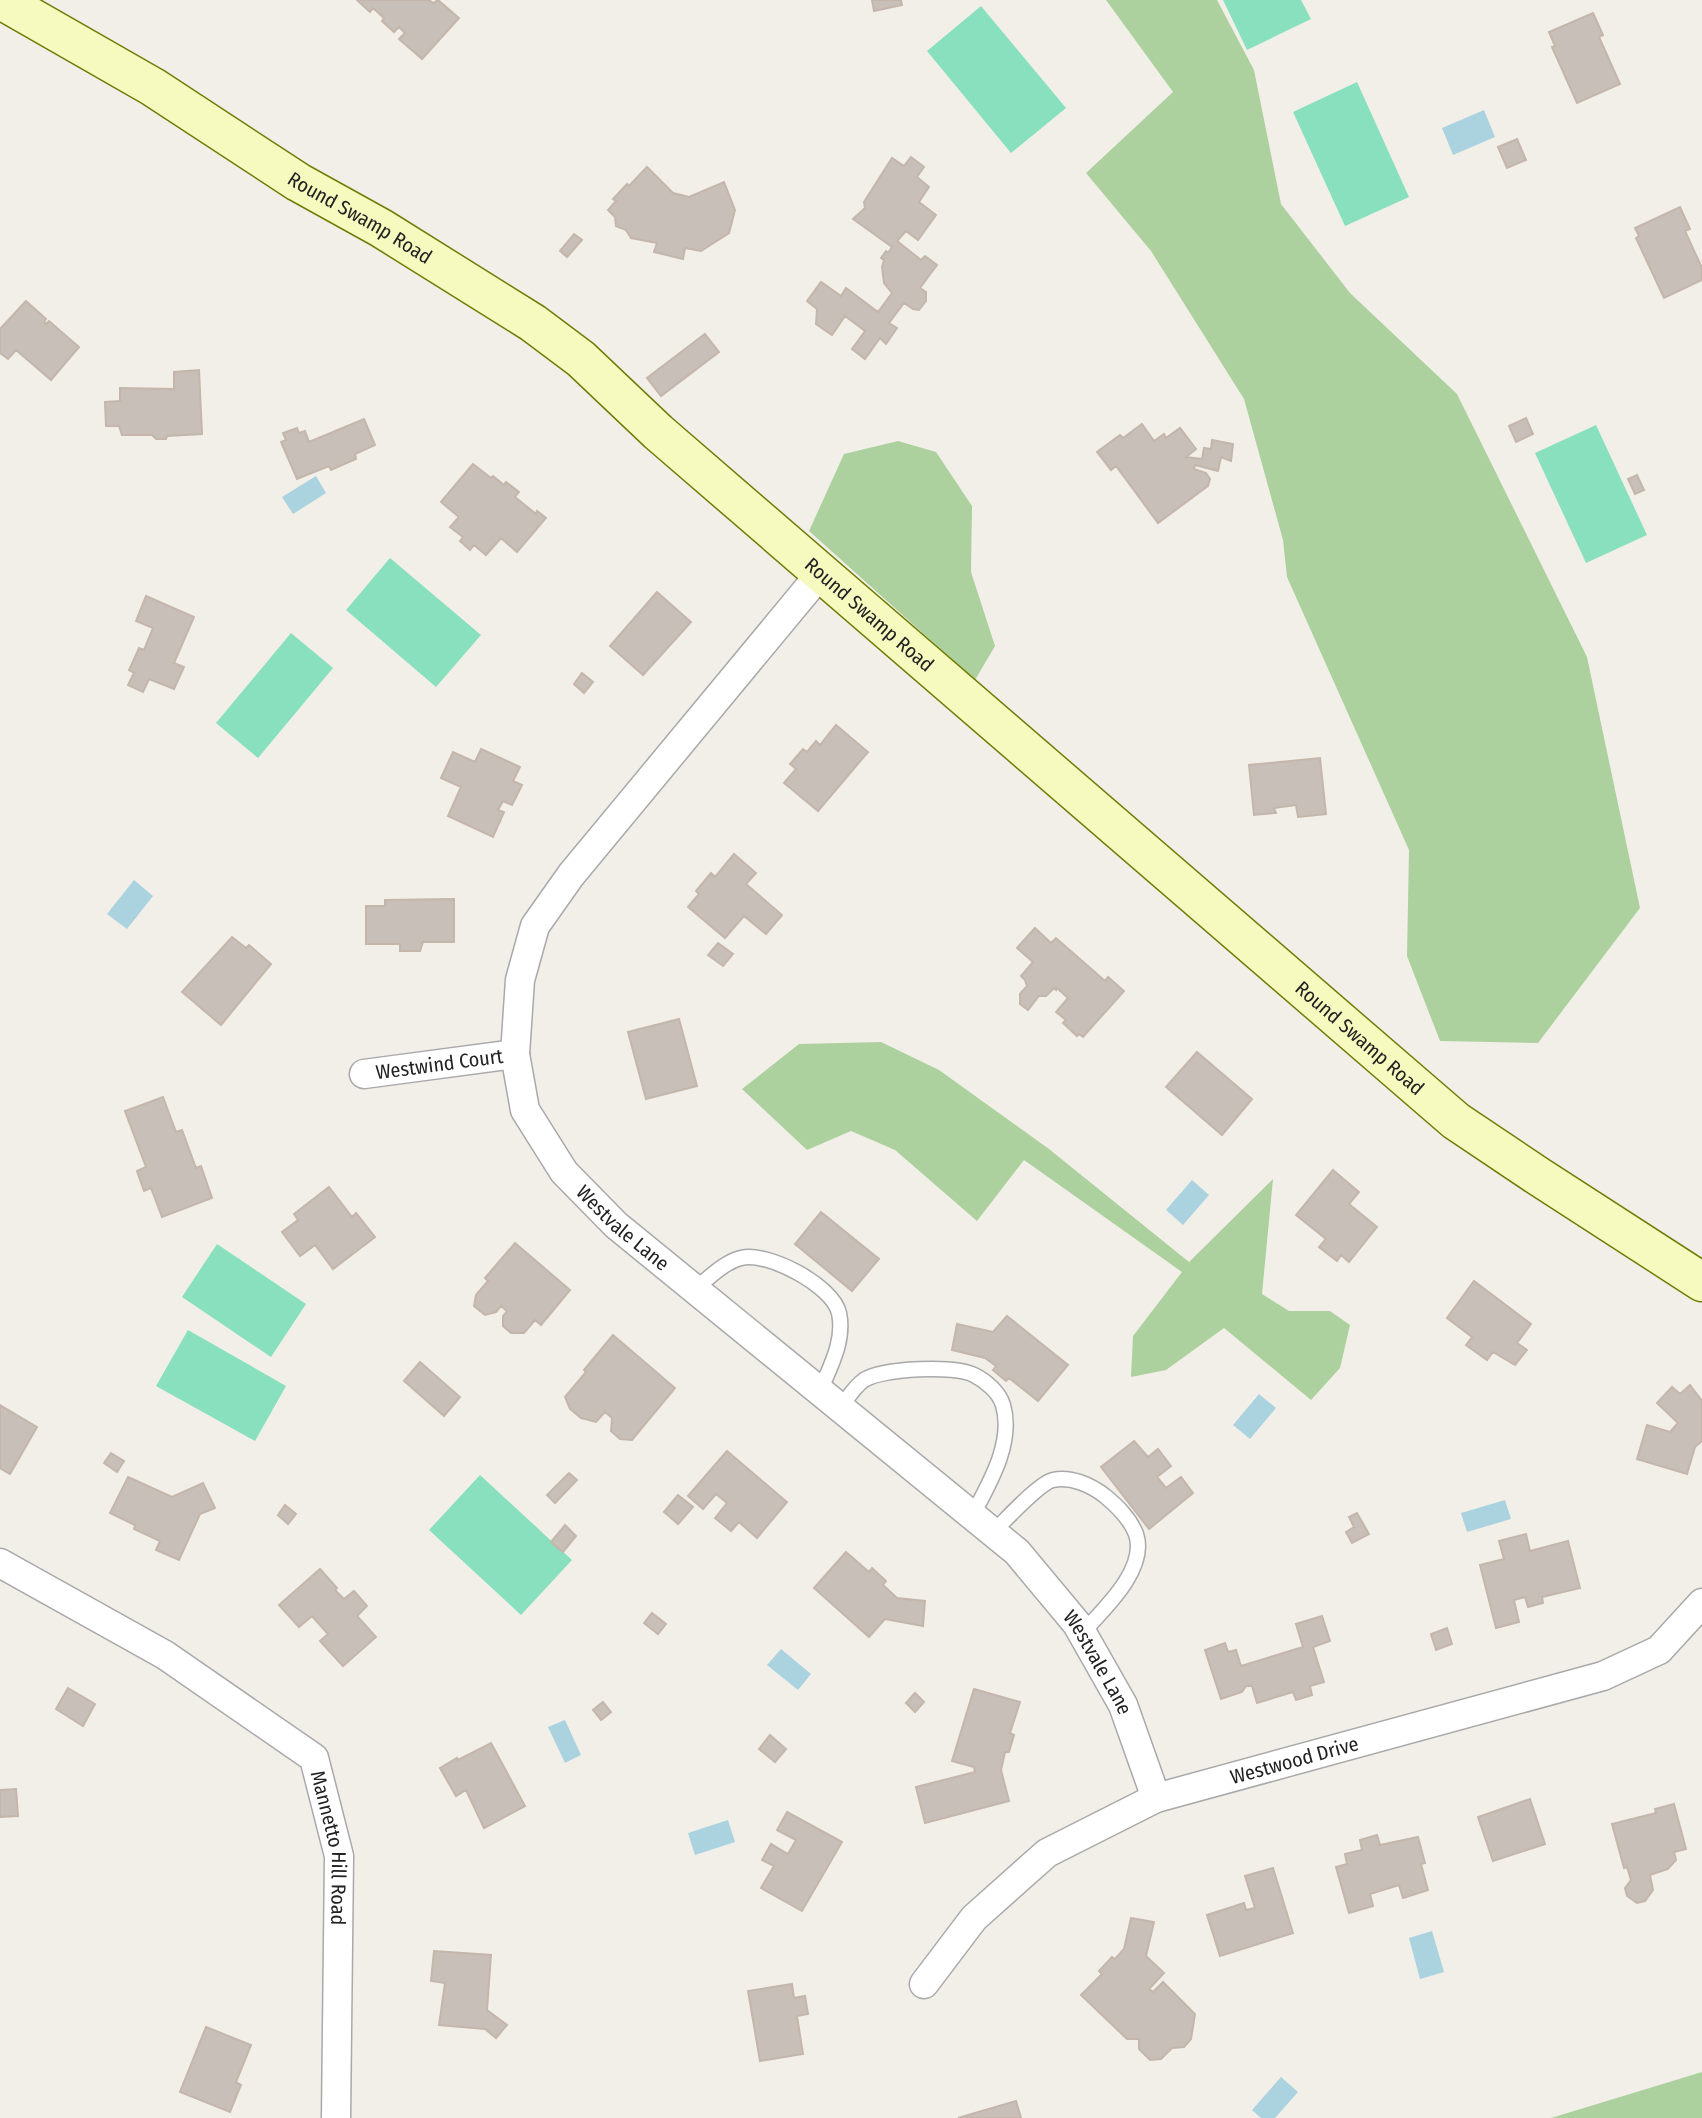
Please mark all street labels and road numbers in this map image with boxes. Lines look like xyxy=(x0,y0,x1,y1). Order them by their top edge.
street label: Round Swamp Road xyxy=(283,167,436,269)
street label: Round Swamp Road xyxy=(800,552,939,677)
street label: Round Swamp Road xyxy=(1291,976,1429,1100)
street label: Westwind Court xyxy=(374,1044,505,1084)
street label: Westvale Lane xyxy=(571,1180,674,1276)
street label: Westvale Lane xyxy=(1058,1605,1137,1717)
street label: Westwood Drive xyxy=(1228,1731,1361,1789)
street label: Mannetto Hill Road xyxy=(306,1768,351,1925)

